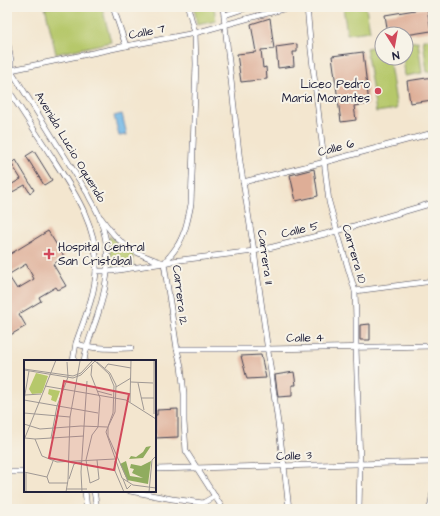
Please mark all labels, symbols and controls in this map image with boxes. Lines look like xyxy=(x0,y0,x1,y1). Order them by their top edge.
street label: Calle 7 xyxy=(127,20,167,44)
north arrow xyxy=(374,26,414,66)
text: N xyxy=(391,47,401,63)
place label: Liceo Pedro María Morantes xyxy=(282,76,370,107)
marker: Liceo Pedro María Morantes xyxy=(373,86,383,96)
street label: Avenida Lucio Oquendo xyxy=(30,88,110,206)
street label: Calle 6 xyxy=(316,135,357,161)
street label: Calle 5 xyxy=(279,217,321,243)
street label: Carrera 10 xyxy=(337,222,371,286)
street label: Carrera 11 xyxy=(253,229,277,286)
place label: Hospital Central San Cristóbal xyxy=(58,239,145,270)
marker: Hospital Central San Cristóbal xyxy=(43,248,55,260)
street label: Carrera 12 xyxy=(168,264,192,326)
street label: Calle 4 xyxy=(286,329,324,347)
inset map xyxy=(24,360,156,492)
street label: Calle 3 xyxy=(276,447,312,465)

